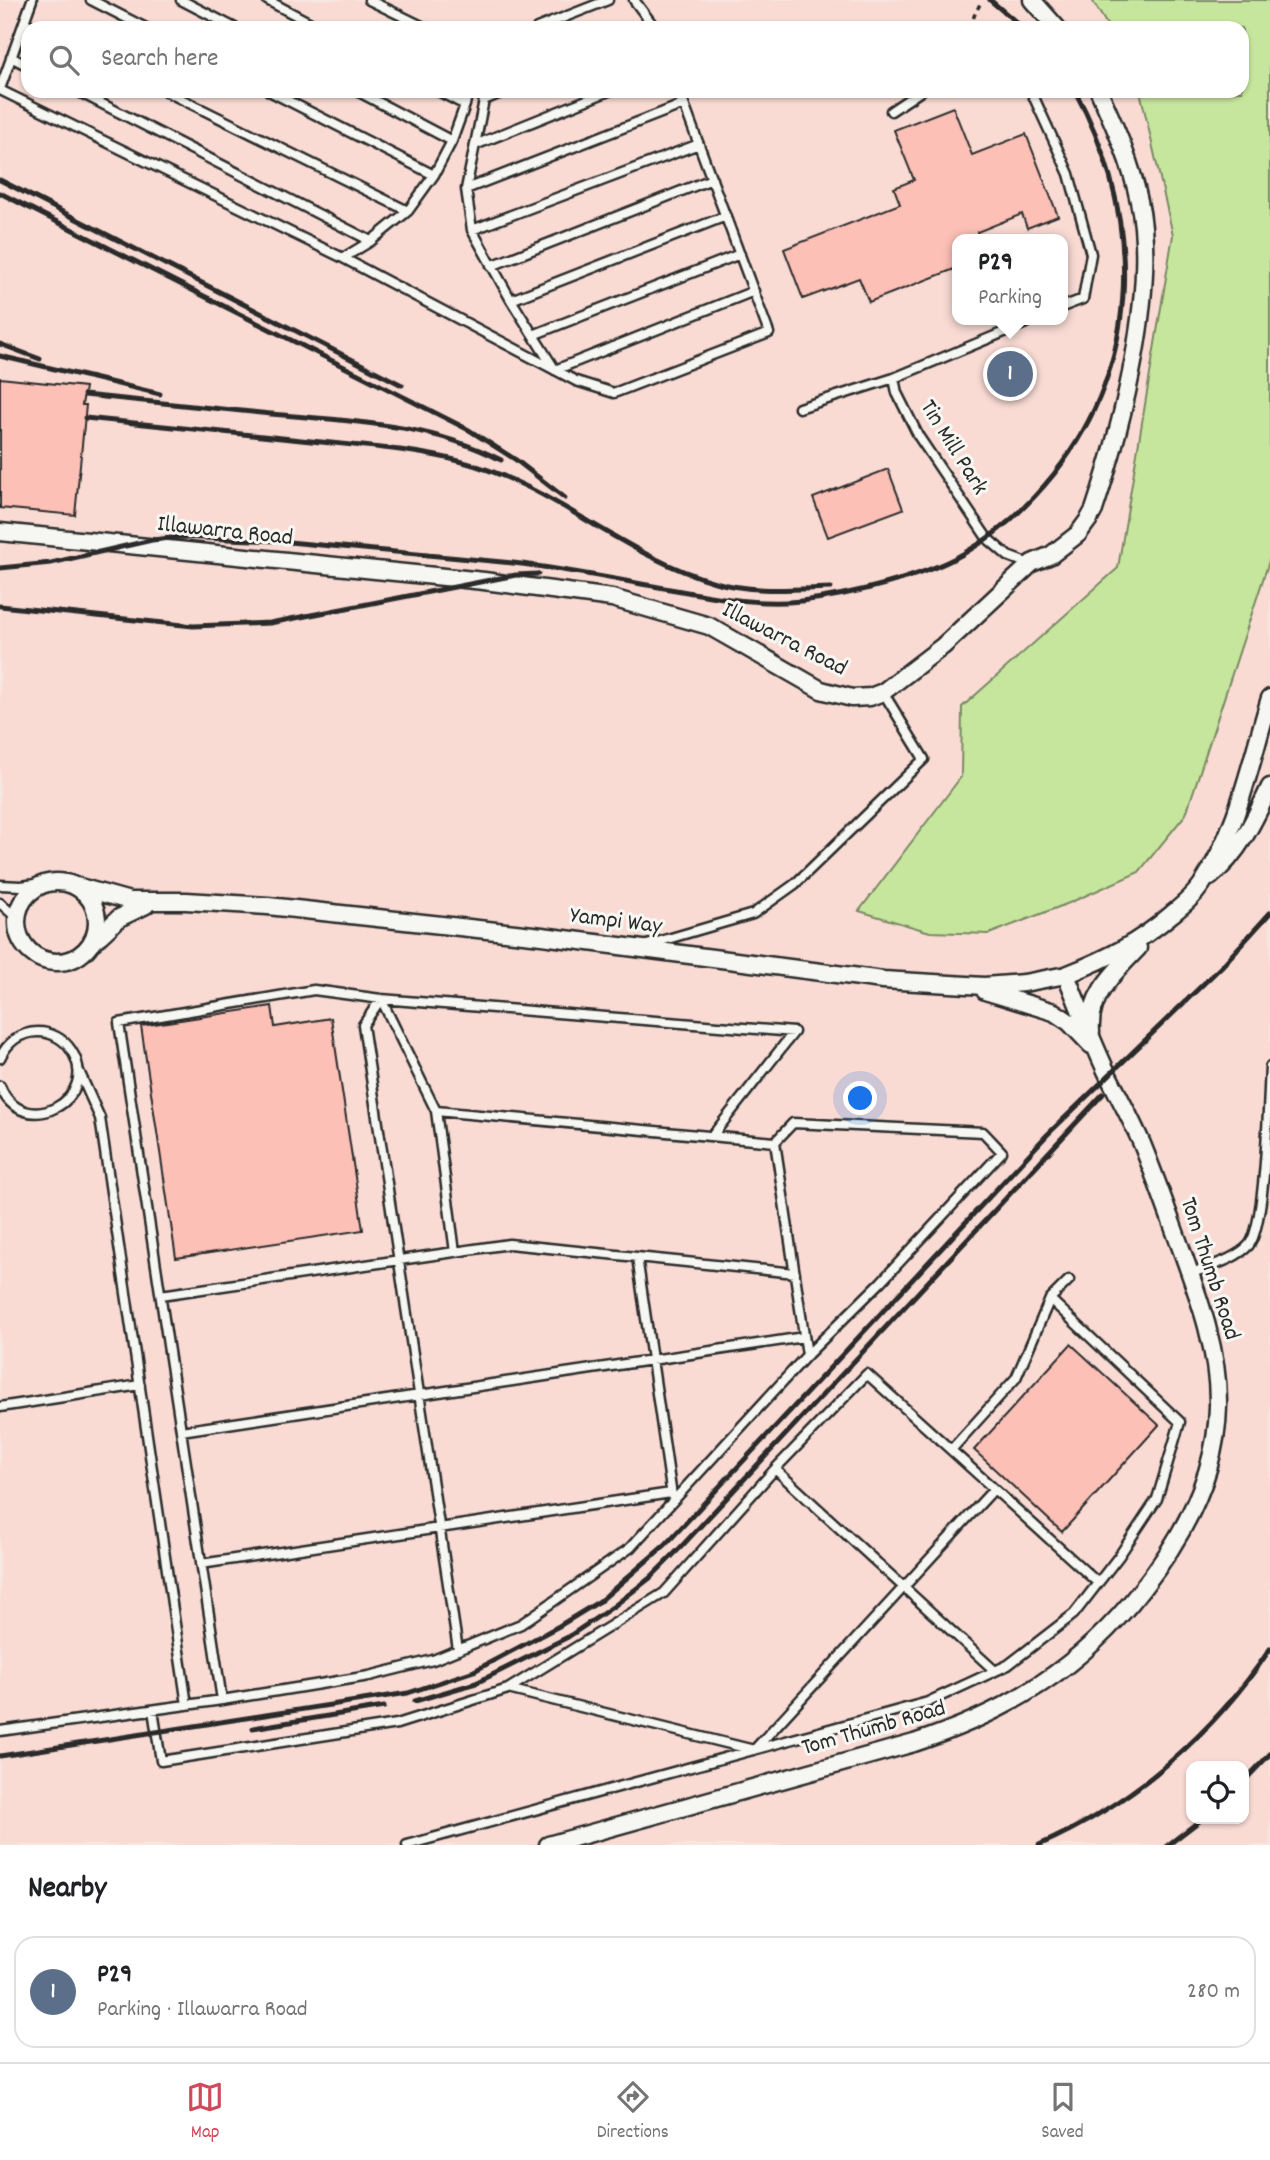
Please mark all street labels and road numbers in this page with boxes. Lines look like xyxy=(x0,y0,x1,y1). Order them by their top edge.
street label: Tin Mill Park xyxy=(910,394,996,502)
street label: Illawarra Road xyxy=(155,508,295,556)
street label: Illawarra Road xyxy=(716,594,852,686)
street label: Yampi Way xyxy=(568,900,665,945)
street label: Tom Thumb Road xyxy=(1170,1193,1248,1345)
street label: Tom Thumb Road xyxy=(798,1692,950,1766)

